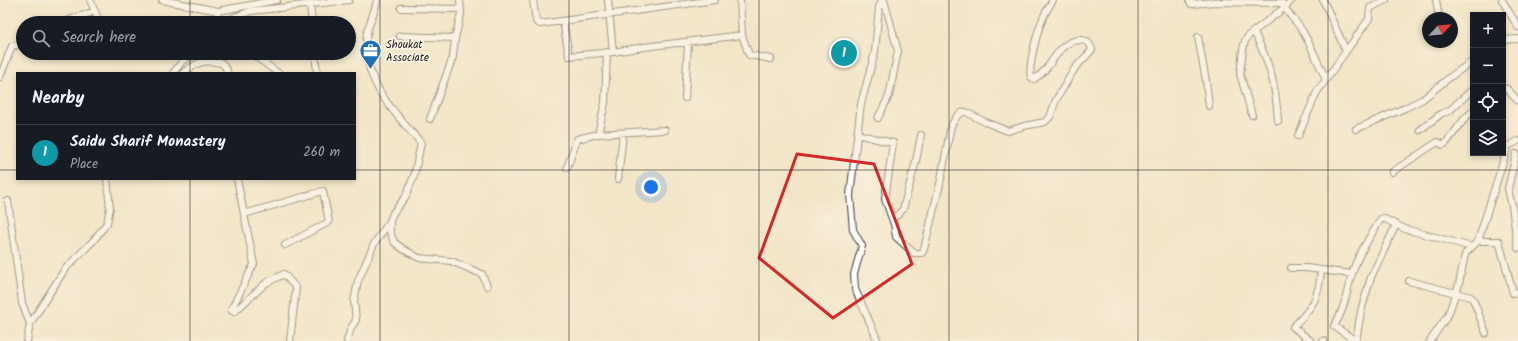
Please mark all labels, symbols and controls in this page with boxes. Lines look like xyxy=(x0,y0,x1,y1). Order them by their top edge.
north arrow xyxy=(1422,12,1458,48)
map controls xyxy=(1470,12,1506,156)
button: + xyxy=(1470,12,1506,48)
search box xyxy=(16,16,356,60)
text: Search here xyxy=(62,26,136,50)
icon: search xyxy=(30,27,52,49)
place label: Shoukat Associate xyxy=(386,36,429,67)
office icon: Shoukat Associate xyxy=(358,38,384,71)
pin: 1 xyxy=(831,38,857,68)
button: − xyxy=(1470,48,1506,84)
button: locate xyxy=(1470,84,1506,120)
text: Nearby xyxy=(32,85,84,112)
button: layers xyxy=(1470,120,1506,156)
text: Saidu Sharif Monastery xyxy=(70,130,225,154)
text: 1 xyxy=(43,142,47,163)
text: 260 m xyxy=(303,142,340,163)
text: Place xyxy=(70,154,98,175)
your location xyxy=(641,177,661,197)

